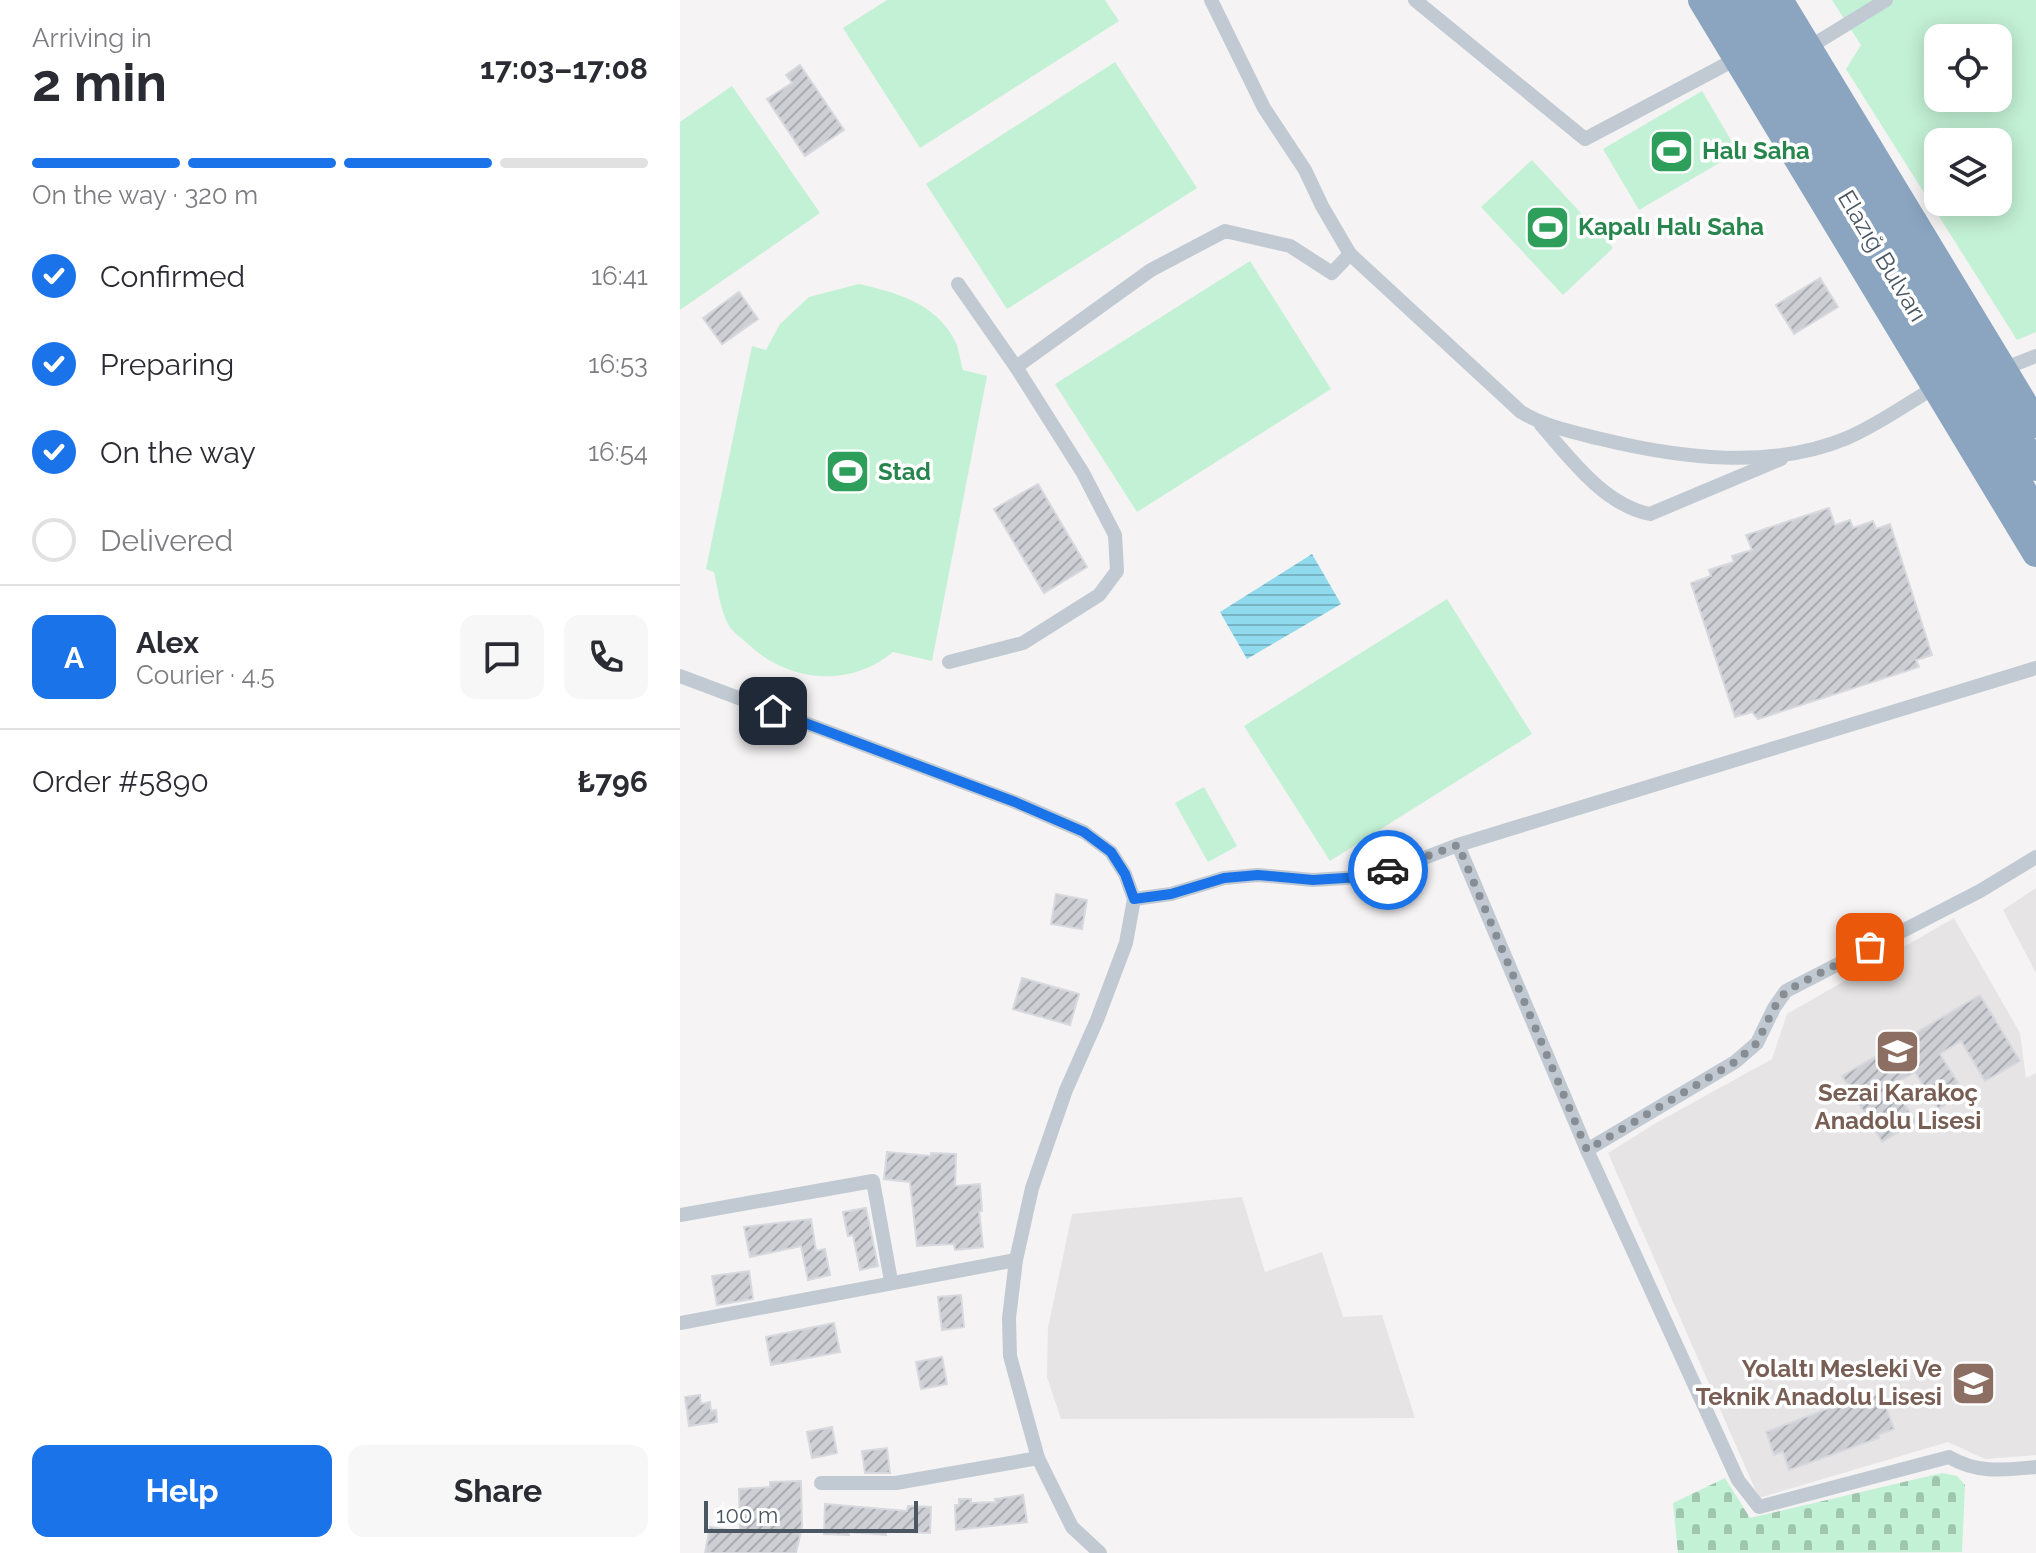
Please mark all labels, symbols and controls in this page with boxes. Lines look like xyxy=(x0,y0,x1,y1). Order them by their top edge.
text: Arriving in xyxy=(32,23,152,53)
map controls xyxy=(1924,24,2012,216)
button: locate xyxy=(1924,24,2012,112)
text: 17:03–17:08 xyxy=(480,51,648,86)
text: 2 min xyxy=(32,52,167,113)
sports icon: Halı Saha xyxy=(1647,127,1695,175)
button: layers xyxy=(1924,128,2012,216)
place label: Halı Saha xyxy=(1702,136,1810,165)
text: On the way · 320 m xyxy=(32,180,258,210)
street label: Elazığ Bulvarı xyxy=(1832,185,1933,327)
sports icon: Kapalı Halı Saha xyxy=(1523,203,1571,251)
place label: Kapalı Halı Saha xyxy=(1578,212,1764,241)
icon: check xyxy=(32,254,76,298)
text: Confirmed xyxy=(100,259,245,294)
text: 16:41 xyxy=(591,261,648,291)
icon: check xyxy=(32,342,76,386)
text: Preparing xyxy=(100,347,234,382)
text: 16:53 xyxy=(588,349,648,379)
icon: check xyxy=(32,430,76,474)
text: On the way xyxy=(100,435,256,470)
text: 16:54 xyxy=(588,437,648,467)
sports icon: Stad xyxy=(823,448,871,496)
place label: Stad xyxy=(878,457,931,486)
text: Delivered xyxy=(100,523,233,558)
button: chat xyxy=(460,615,544,699)
button: phone xyxy=(564,615,648,699)
text: Alex xyxy=(136,625,199,660)
text: A xyxy=(64,640,84,675)
text: Courier · 4.5 xyxy=(136,660,275,690)
pin xyxy=(739,677,807,745)
icon: home xyxy=(751,689,795,733)
text: Order #5890 xyxy=(32,764,209,799)
text: ₺796 xyxy=(577,764,648,799)
courier xyxy=(1348,830,1428,910)
icon: car xyxy=(1366,848,1410,892)
pin xyxy=(1836,913,1904,981)
icon: bag xyxy=(1848,925,1892,969)
school or university icon: Sezai Karakoç Anadolu Lisesi xyxy=(1874,1027,1922,1075)
place label: Sezai Karakoç Anadolu Lisesi xyxy=(1815,1078,1981,1135)
place label: Yolaltı Mesleki Ve Teknik Anadolu Lisesi xyxy=(1696,1354,1942,1411)
school or university icon: Yolaltı Mesleki Ve Teknik Anadolu Lisesi xyxy=(1949,1359,1997,1407)
button: Help xyxy=(32,1445,332,1537)
button: Share xyxy=(348,1445,648,1537)
scale bar xyxy=(704,1497,918,1533)
text: 100 m xyxy=(716,1502,778,1528)

